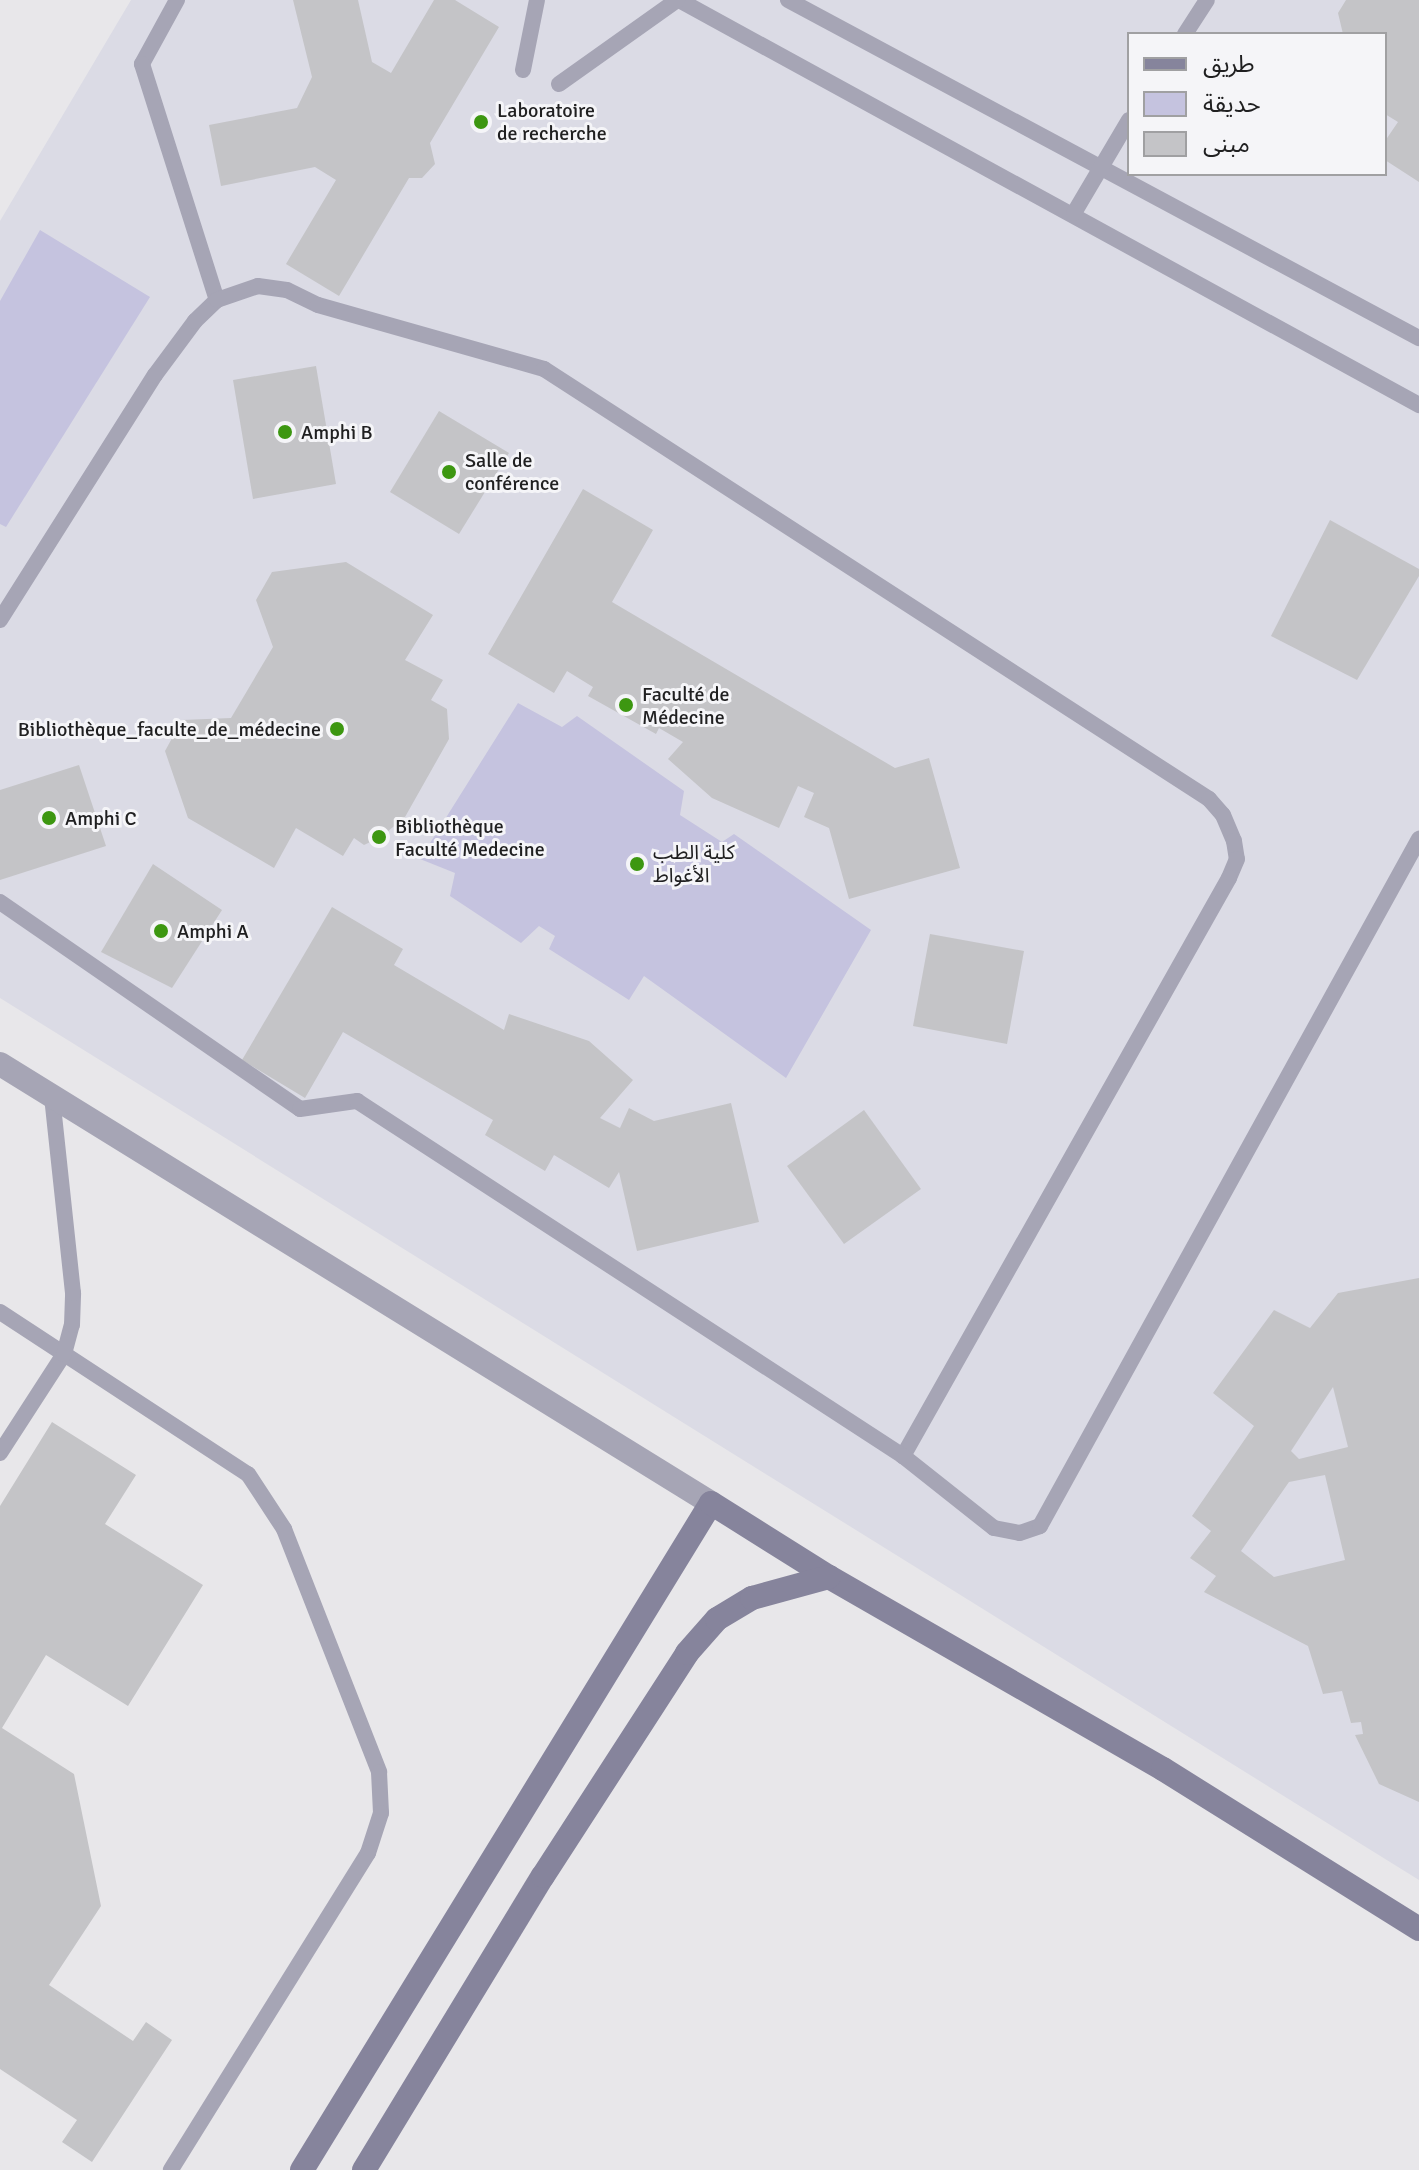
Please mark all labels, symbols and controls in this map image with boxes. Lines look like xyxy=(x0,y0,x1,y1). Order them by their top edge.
legend xyxy=(1127,32,1387,176)
text: طريق xyxy=(1203,49,1255,79)
text: حديقة xyxy=(1203,89,1261,119)
place label: Laboratoire de recherche xyxy=(497,98,607,145)
marker: Laboratoire de recherche xyxy=(472,113,490,131)
text: مبنى xyxy=(1203,129,1250,159)
place label: Amphi B xyxy=(301,420,373,444)
marker: Amphi B xyxy=(276,423,294,441)
place label: Salle de conférence xyxy=(465,448,559,495)
marker: Salle de conférence xyxy=(440,463,458,481)
place label: Faculté de Médecine xyxy=(642,682,730,729)
marker: Faculté de Médecine xyxy=(617,696,635,714)
place label: Bibliothèque_faculte_de_médecine xyxy=(18,717,321,741)
marker: Bibliothèque_faculte_de_médecine xyxy=(328,720,346,738)
place label: Amphi C xyxy=(65,806,137,830)
marker: Amphi C xyxy=(40,809,58,827)
place label: Bibliothèque Faculté Medecine xyxy=(395,814,545,861)
marker: Bibliothèque Faculté Medecine xyxy=(370,828,388,846)
place label: كلية الطب الأغواط xyxy=(653,840,735,887)
marker: كلية الطب الأغواط xyxy=(628,855,646,873)
place label: Amphi A xyxy=(177,919,249,943)
marker: Amphi A xyxy=(152,922,170,940)

